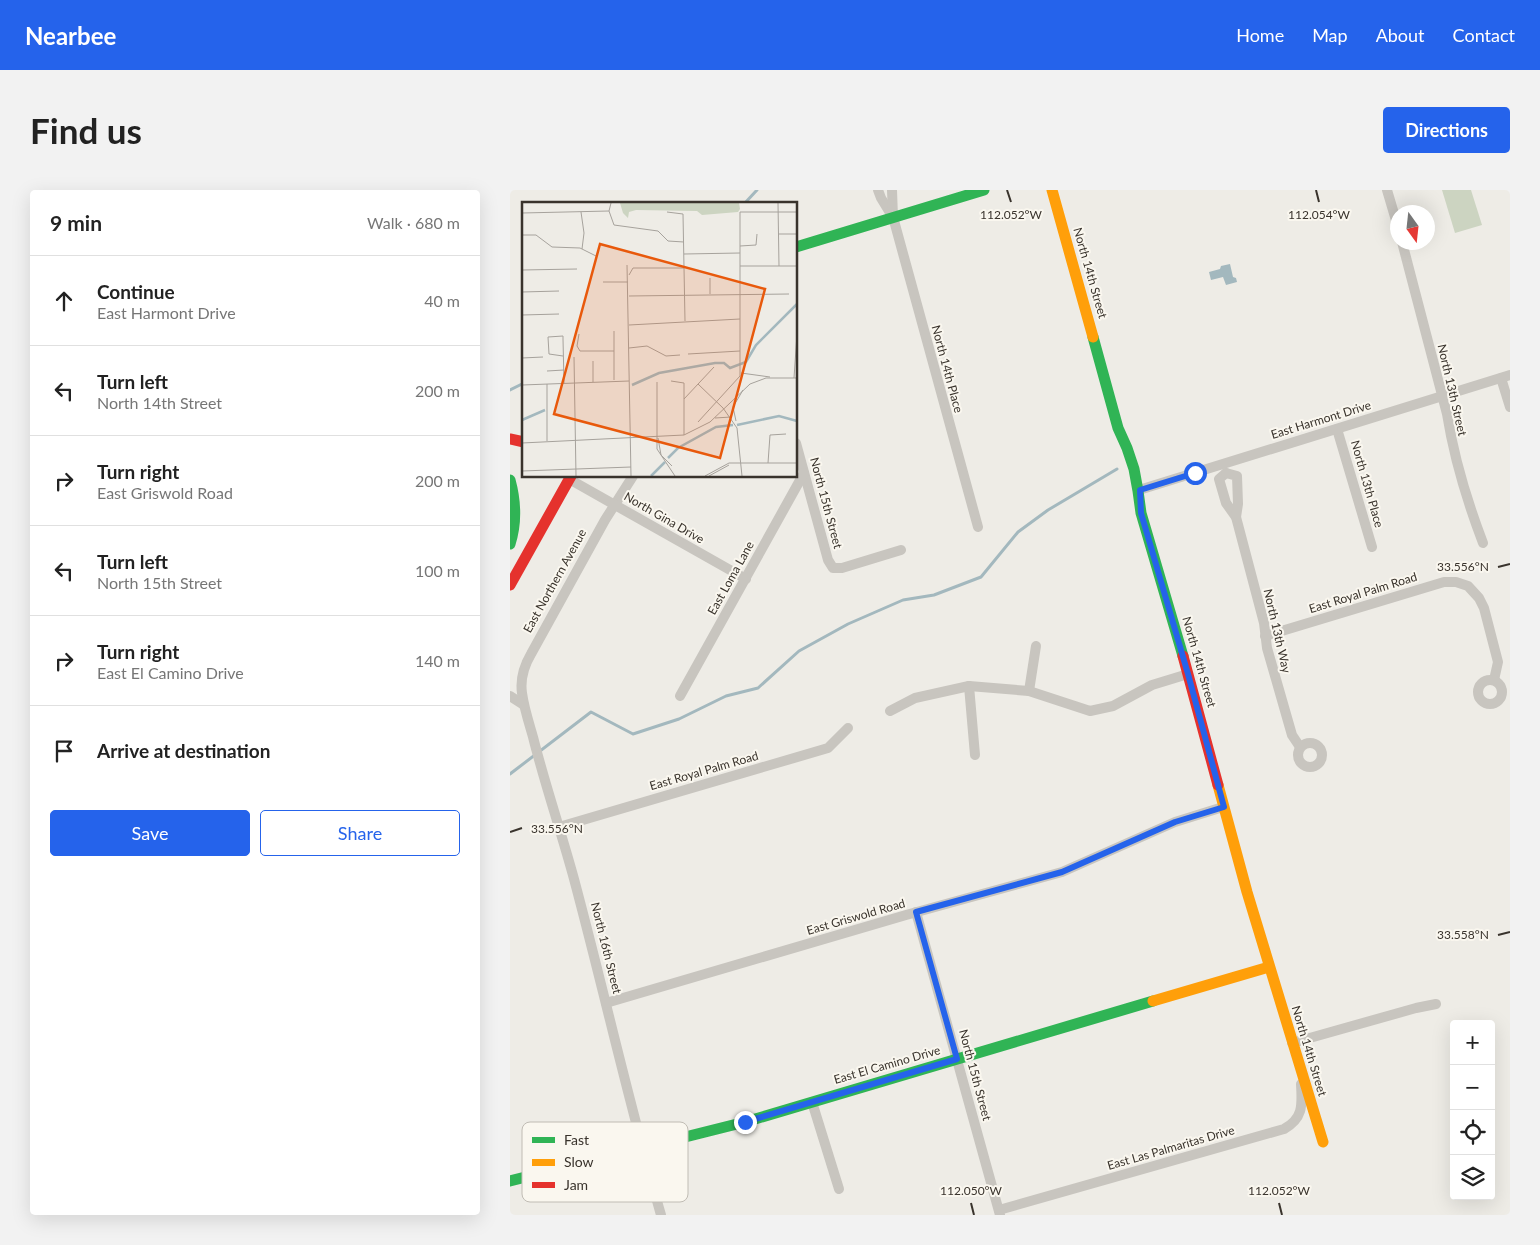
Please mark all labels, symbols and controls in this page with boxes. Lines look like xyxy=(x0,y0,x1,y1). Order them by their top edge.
text: Nearbee xyxy=(25,21,116,50)
text: Home xyxy=(1236,24,1284,46)
text: Map xyxy=(1312,24,1348,46)
text: About xyxy=(1376,24,1425,46)
text: Contact xyxy=(1453,24,1515,46)
button: Directions xyxy=(1383,107,1510,153)
text: Find us xyxy=(30,109,142,151)
inset map xyxy=(522,202,798,478)
north arrow xyxy=(1390,205,1435,250)
text: 112.052°W xyxy=(980,207,1043,222)
text: 112.054°W xyxy=(1288,207,1351,222)
text: 9 min xyxy=(50,210,102,235)
text: Walk · 680 m xyxy=(367,213,460,232)
street label: North 14th Street xyxy=(1070,226,1111,321)
text: Continue xyxy=(97,280,175,303)
icon: ahead xyxy=(50,287,78,315)
text: 40 m xyxy=(424,291,460,310)
text: East Harmont Drive xyxy=(97,303,236,322)
street label: North 14th Place xyxy=(929,323,966,414)
street label: North 13th Street xyxy=(1435,342,1471,438)
text: Turn left xyxy=(97,370,168,393)
icon: left xyxy=(50,377,78,405)
text: 200 m xyxy=(415,381,460,400)
text: North 14th Street xyxy=(97,393,222,412)
street label: East Harmont Drive xyxy=(1269,397,1373,442)
street label: North 13th Place xyxy=(1348,438,1387,529)
street label: North 15th Street xyxy=(807,456,846,551)
text: Turn right xyxy=(97,460,179,483)
route start xyxy=(1184,462,1207,485)
icon: right xyxy=(50,467,78,495)
text: 200 m xyxy=(415,471,460,490)
text: East Griswold Road xyxy=(97,483,233,502)
street label: North Gina Drive xyxy=(621,489,707,547)
street label: East Northern Avenue xyxy=(520,526,589,635)
street label: East Loma Lane xyxy=(704,538,757,617)
text: Turn left xyxy=(97,550,168,573)
icon: left xyxy=(50,557,78,585)
text: 33.556°N xyxy=(1437,559,1489,574)
text: 100 m xyxy=(415,561,460,580)
street label: East Royal Palm Road xyxy=(1307,569,1419,616)
text: North 15th Street xyxy=(97,573,222,592)
street label: North 13th Way xyxy=(1261,587,1295,675)
street label: North 14th Street xyxy=(1179,615,1220,710)
text: Turn right xyxy=(97,640,179,663)
icon: right xyxy=(50,647,78,675)
text: 140 m xyxy=(415,651,460,670)
text: East El Camino Drive xyxy=(97,663,244,682)
icon: arrive xyxy=(50,737,78,765)
text: Arrive at destination xyxy=(97,739,270,762)
street label: East Royal Palm Road xyxy=(648,748,760,793)
button: Save xyxy=(50,810,250,856)
button: Share xyxy=(260,810,460,856)
text: 33.556°N xyxy=(531,821,583,836)
street label: East Griswold Road xyxy=(805,895,907,938)
street label: North 16th Street xyxy=(588,901,625,996)
text: 33.558°N xyxy=(1437,927,1489,942)
street label: North 14th Street xyxy=(1289,1004,1331,1099)
map controls xyxy=(1450,1020,1495,1200)
button: + xyxy=(1450,1020,1495,1065)
street label: North 15th Street xyxy=(956,1028,995,1123)
street label: East El Camino Drive xyxy=(832,1042,942,1087)
button: − xyxy=(1450,1065,1495,1110)
button: locate xyxy=(1450,1110,1495,1155)
route end xyxy=(734,1111,757,1134)
legend xyxy=(522,1122,688,1202)
street label: East Las Palmaritas Drive xyxy=(1105,1122,1236,1173)
text: Fast xyxy=(564,1131,589,1148)
text: Slow xyxy=(564,1153,594,1170)
button: layers xyxy=(1450,1155,1495,1200)
text: Jam xyxy=(564,1176,588,1193)
text: 112.050°W xyxy=(940,1183,1003,1198)
text: 112.052°W xyxy=(1248,1183,1311,1198)

